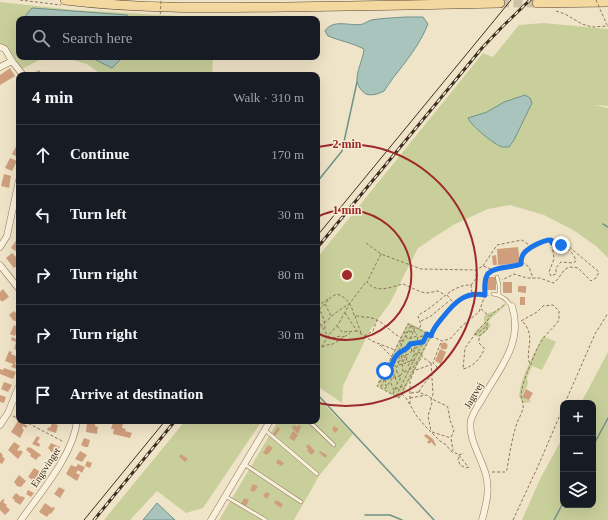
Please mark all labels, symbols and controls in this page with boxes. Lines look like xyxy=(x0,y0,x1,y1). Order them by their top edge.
search box xyxy=(16,16,320,60)
icon: search xyxy=(30,27,52,49)
text: Search here xyxy=(62,30,132,46)
text: 4 min xyxy=(32,88,73,107)
text: Walk · 310 m xyxy=(233,90,304,105)
text: 2 min xyxy=(332,137,362,151)
icon: ahead xyxy=(32,144,54,166)
text: Continue xyxy=(70,146,129,162)
text: 170 m xyxy=(271,147,304,162)
text: 1 min xyxy=(332,203,362,217)
icon: left xyxy=(32,204,54,226)
text: Turn left xyxy=(70,206,127,222)
text: 30 m xyxy=(278,207,304,222)
route end xyxy=(552,236,570,254)
icon: right xyxy=(32,264,54,286)
text: Turn right xyxy=(70,266,137,282)
text: 80 m xyxy=(278,267,304,282)
centre of rings xyxy=(340,268,354,282)
icon: right xyxy=(32,324,54,346)
text: Turn right xyxy=(70,326,137,342)
text: 30 m xyxy=(278,327,304,342)
route start xyxy=(376,362,394,380)
street label: Jagtvej xyxy=(462,380,485,410)
icon: arrive xyxy=(32,384,54,406)
text: Arrive at destination xyxy=(70,386,203,402)
map controls xyxy=(560,400,596,508)
button: + xyxy=(560,400,596,436)
button: − xyxy=(560,436,596,472)
street label: Engsvinget xyxy=(29,445,62,489)
button: layers xyxy=(560,472,596,508)

